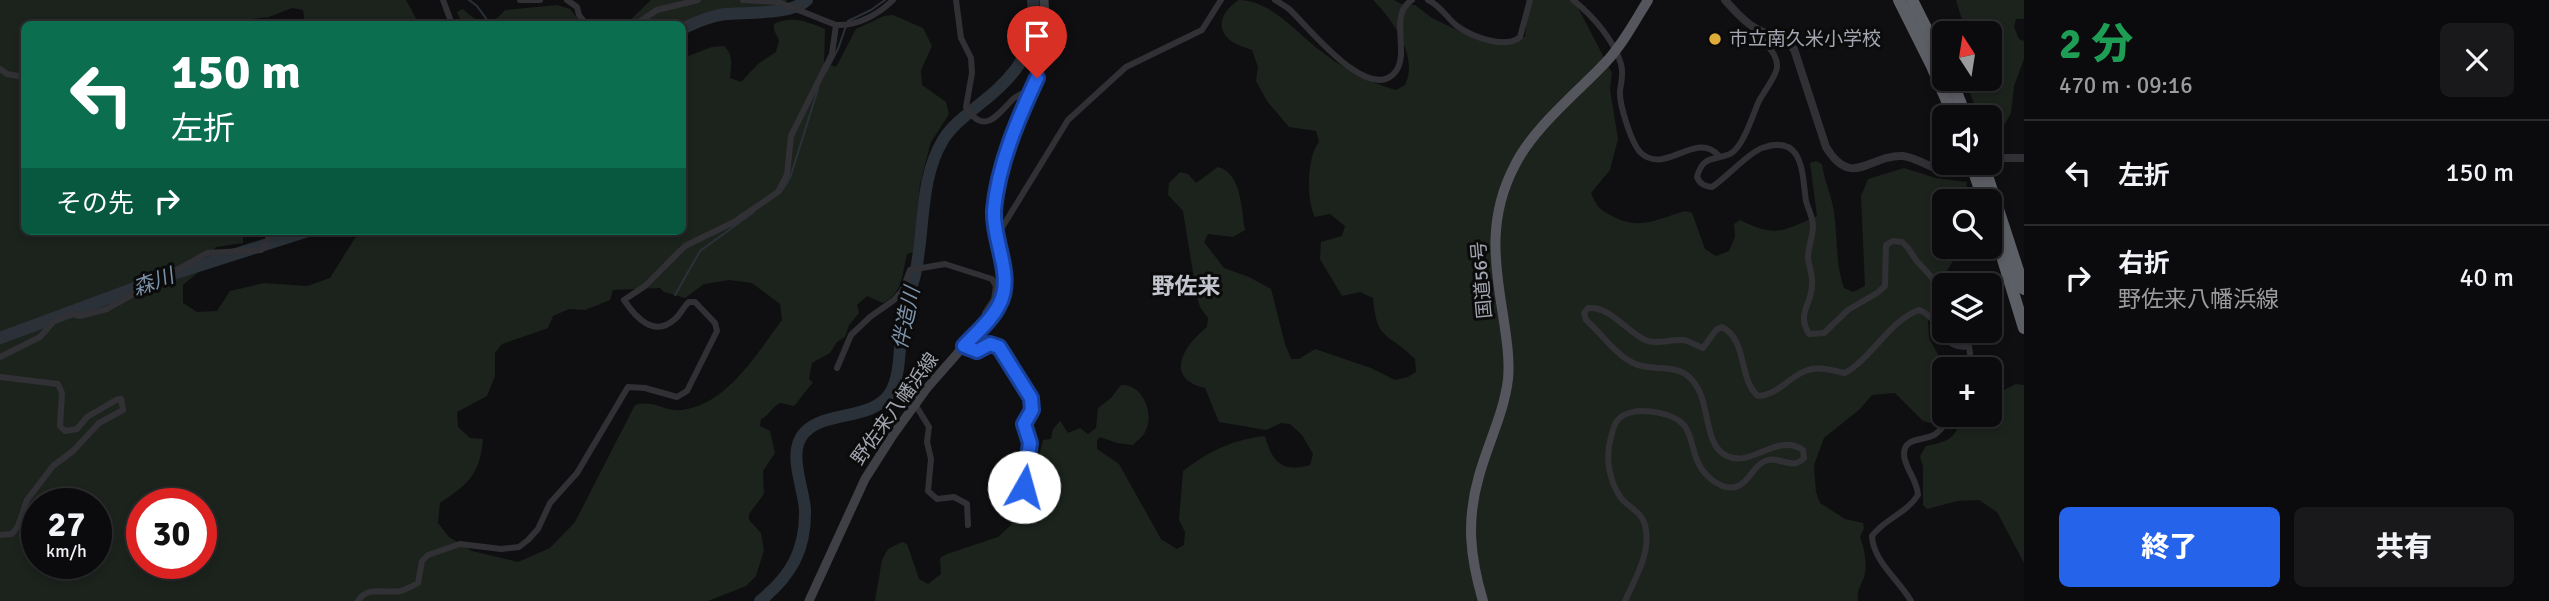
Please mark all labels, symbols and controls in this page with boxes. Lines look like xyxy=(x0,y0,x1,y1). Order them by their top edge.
pin xyxy=(1007,6,1067,78)
icon: arrive xyxy=(1018,17,1056,55)
text: 2 分 xyxy=(2059,19,2133,70)
north arrow xyxy=(1932,21,2002,91)
map controls xyxy=(1932,21,2002,427)
button: close xyxy=(2440,23,2514,97)
place label: 市立南久米小学校 xyxy=(1729,27,1881,51)
marker: 市立南久米小学校 xyxy=(1707,31,1723,47)
text: 150 m xyxy=(171,42,301,102)
icon: left xyxy=(56,49,147,140)
text: 470 m · 09:16 xyxy=(2059,71,2193,100)
button: sound xyxy=(1932,105,2002,175)
text: 左折 xyxy=(171,109,235,148)
icon: left xyxy=(2059,154,2097,192)
text: 150 m xyxy=(2445,157,2514,189)
text: 左折 xyxy=(2118,160,2170,192)
icon: right xyxy=(148,182,186,220)
text: その先 xyxy=(56,188,134,220)
button: search xyxy=(1932,189,2002,259)
street label: 国道56号 xyxy=(1467,240,1497,320)
text: 右折 xyxy=(2118,248,2170,280)
icon: right xyxy=(2059,259,2097,297)
water label: 森川 xyxy=(129,262,179,301)
text: 40 m xyxy=(2459,262,2514,294)
district label: 野佐来 xyxy=(1152,272,1221,301)
button: layers xyxy=(1932,273,2002,343)
water label: 伴造川 xyxy=(887,283,926,352)
text: 野佐来八幡浜線 xyxy=(2118,285,2279,314)
street label: 野佐来八幡浜線 xyxy=(846,348,944,470)
button: + xyxy=(1932,357,2002,427)
position arrow xyxy=(987,450,1061,524)
speed limit sign: 30 xyxy=(126,488,217,579)
text: 27 xyxy=(48,503,85,546)
button: 終了 xyxy=(2059,507,2280,587)
button: 共有 xyxy=(2294,507,2514,587)
text: km/h xyxy=(46,540,87,562)

